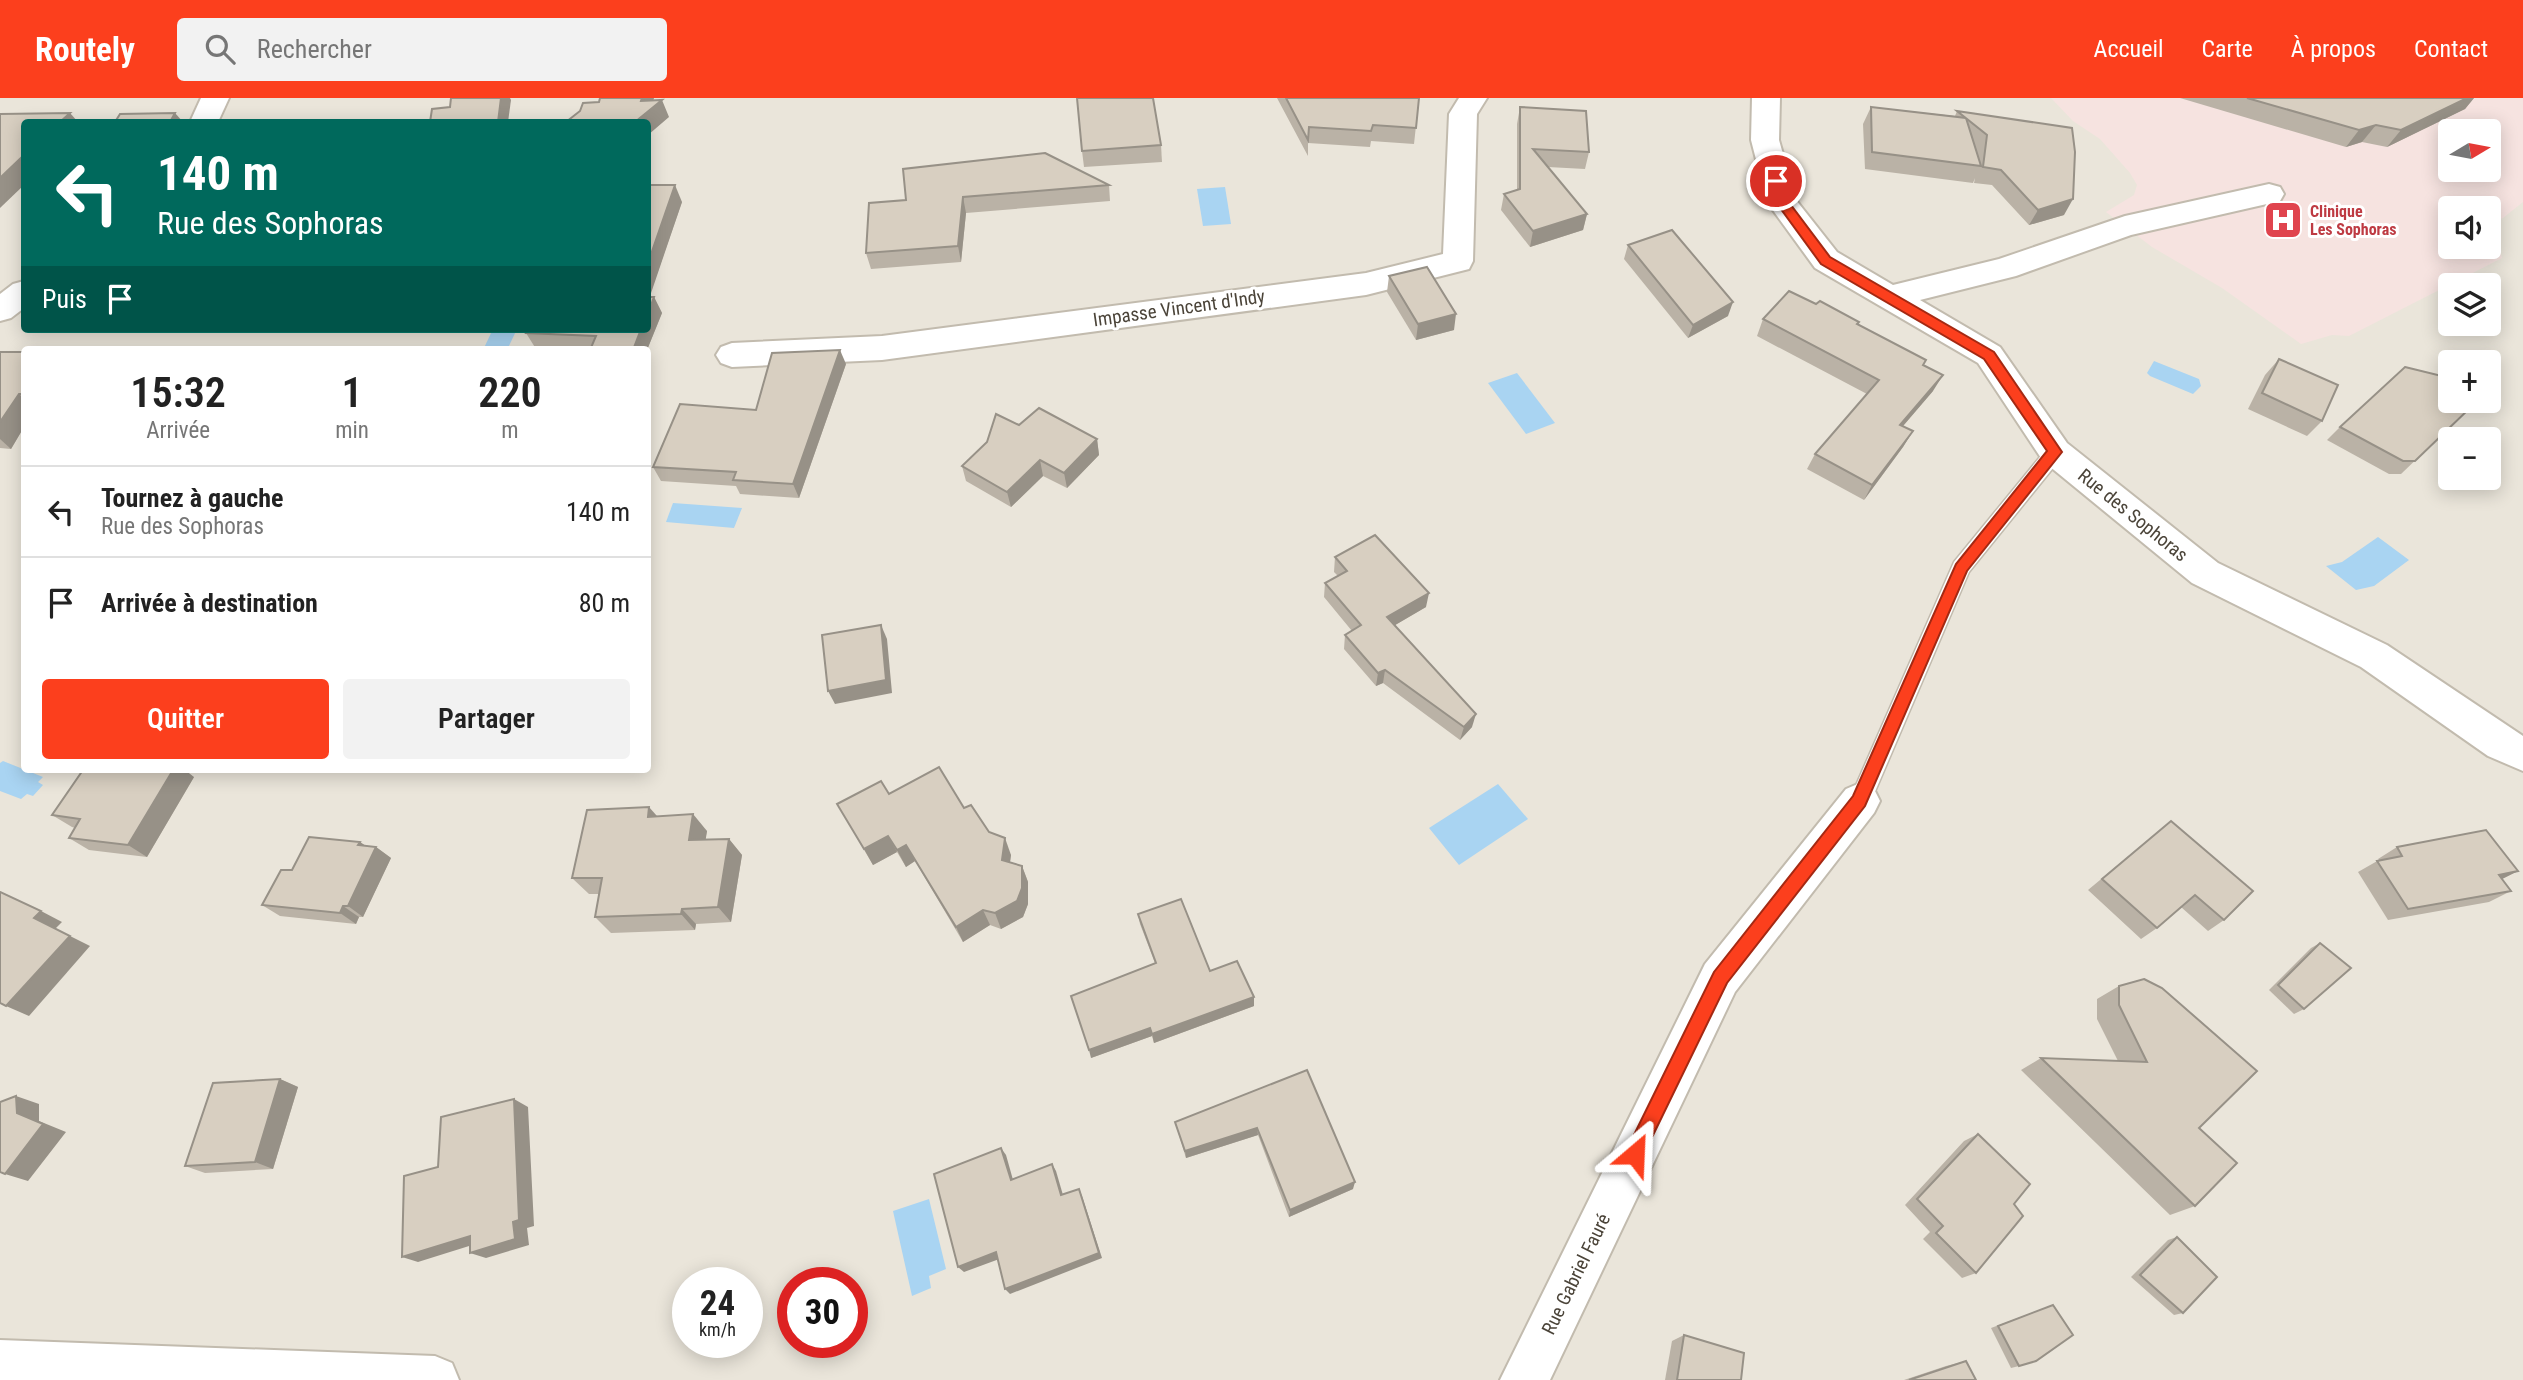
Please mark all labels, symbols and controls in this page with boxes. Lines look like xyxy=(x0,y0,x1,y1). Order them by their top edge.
search box xyxy=(177,18,667,81)
text: Routely xyxy=(35,30,135,69)
icon: search xyxy=(201,30,239,68)
text: Rechercher xyxy=(257,34,372,64)
text: Accueil xyxy=(2094,35,2163,63)
text: Carte xyxy=(2201,35,2253,63)
text: À propos xyxy=(2291,35,2376,63)
text: Contact xyxy=(2414,35,2488,63)
north arrow xyxy=(2438,119,2501,182)
map controls xyxy=(2438,119,2501,490)
text: 140 m xyxy=(157,145,279,202)
icon: left xyxy=(42,147,133,238)
pin xyxy=(1746,151,1806,211)
icon: arrive xyxy=(1757,162,1795,200)
button: sound xyxy=(2438,196,2501,259)
hospital icon: Clinique Les Sophoras xyxy=(2262,199,2304,241)
place label: Clinique Les Sophoras xyxy=(2310,202,2396,239)
text: Rue des Sophoras xyxy=(157,204,384,242)
button: layers xyxy=(2438,273,2501,336)
icon: arrive xyxy=(101,280,139,318)
text: Puis xyxy=(42,284,87,314)
street label: Impasse Vincent d'Indy xyxy=(1092,285,1266,331)
button: + xyxy=(2438,350,2501,413)
text: 15:32 xyxy=(130,368,226,417)
text: 1 xyxy=(342,368,363,417)
text: 220 xyxy=(478,368,542,417)
text: Arrivée xyxy=(146,417,210,444)
text: min xyxy=(335,417,369,444)
text: m xyxy=(501,417,519,444)
button: − xyxy=(2438,427,2501,490)
street label: Rue des Sophoras xyxy=(2073,464,2193,566)
text: Tournez à gauche xyxy=(101,483,283,513)
icon: left xyxy=(42,493,80,531)
text: 140 m xyxy=(566,497,630,527)
text: Rue des Sophoras xyxy=(101,513,264,540)
icon: arrive xyxy=(42,584,80,622)
text: Arrivée à destination xyxy=(101,588,318,618)
text: 80 m xyxy=(579,588,630,618)
button: Quitter xyxy=(42,679,329,759)
button: Partager xyxy=(343,679,630,759)
position arrow xyxy=(1598,1117,1672,1191)
street label: Rue Gabriel Fauré xyxy=(1537,1210,1615,1338)
speed limit sign: 30 xyxy=(777,1267,868,1358)
text: 24 xyxy=(700,1283,735,1324)
text: km/h xyxy=(699,1319,736,1340)

